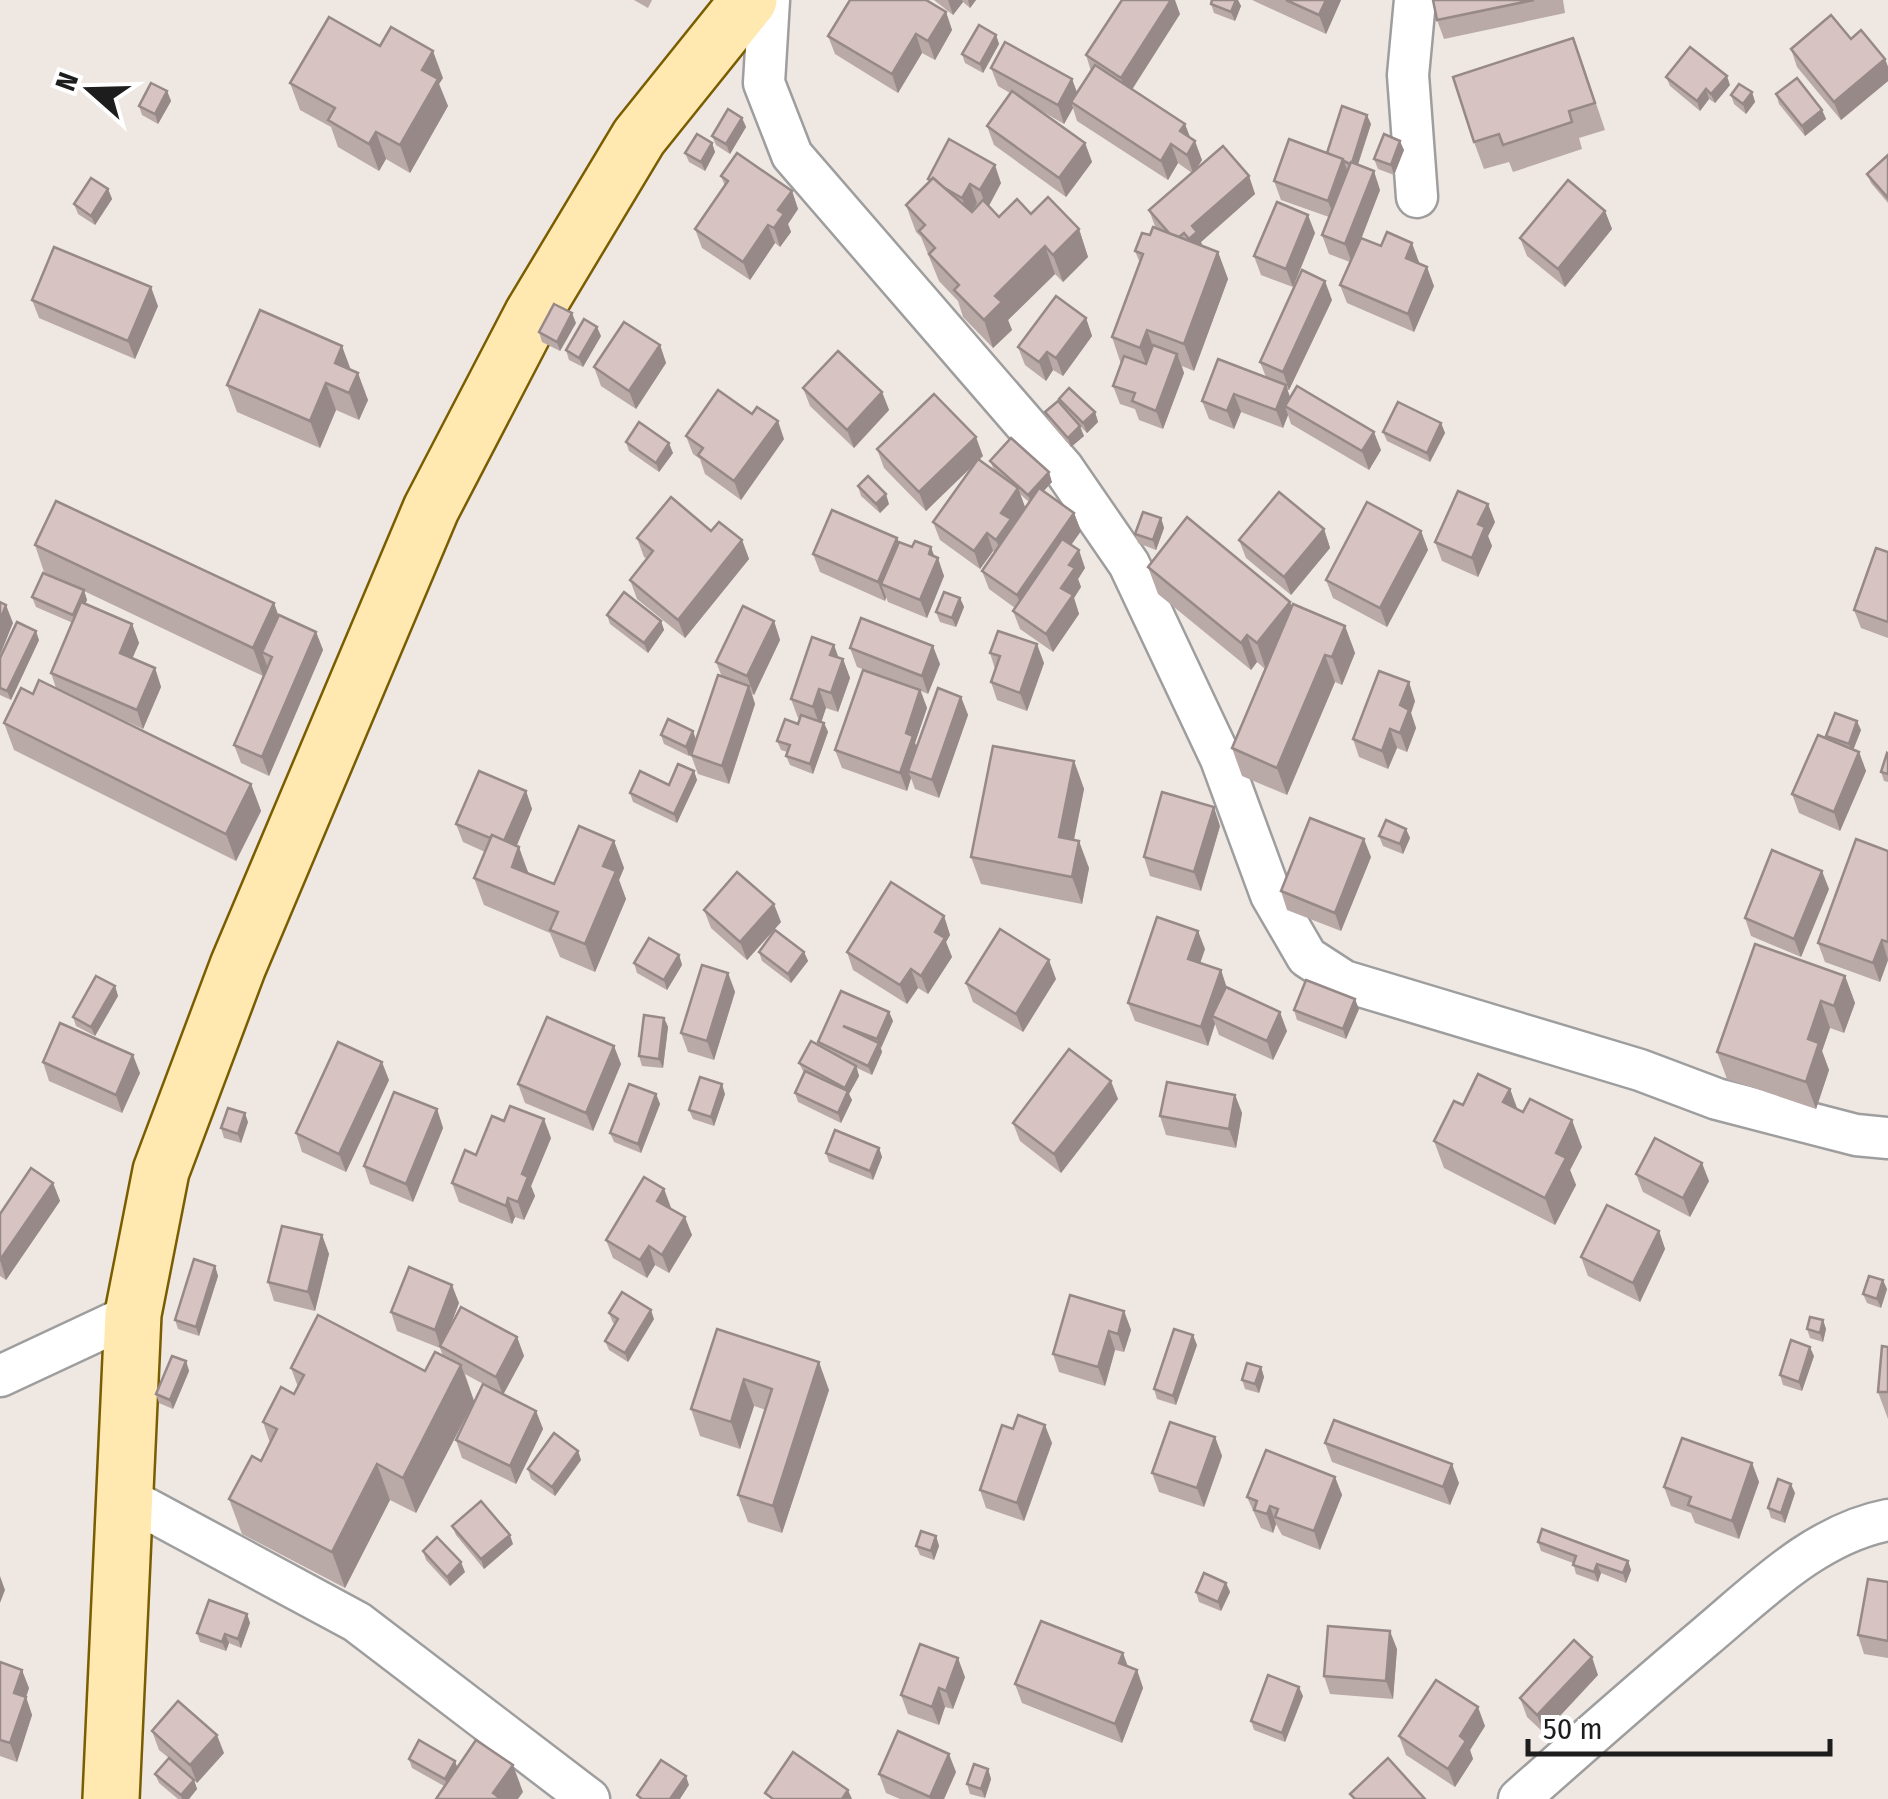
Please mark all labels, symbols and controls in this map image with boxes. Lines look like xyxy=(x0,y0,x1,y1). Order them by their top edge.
north arrow xyxy=(40,40,140,140)
text: N xyxy=(49,68,85,95)
scale bar xyxy=(1528,1694,1830,1756)
text: 50 m xyxy=(1543,1711,1603,1747)

